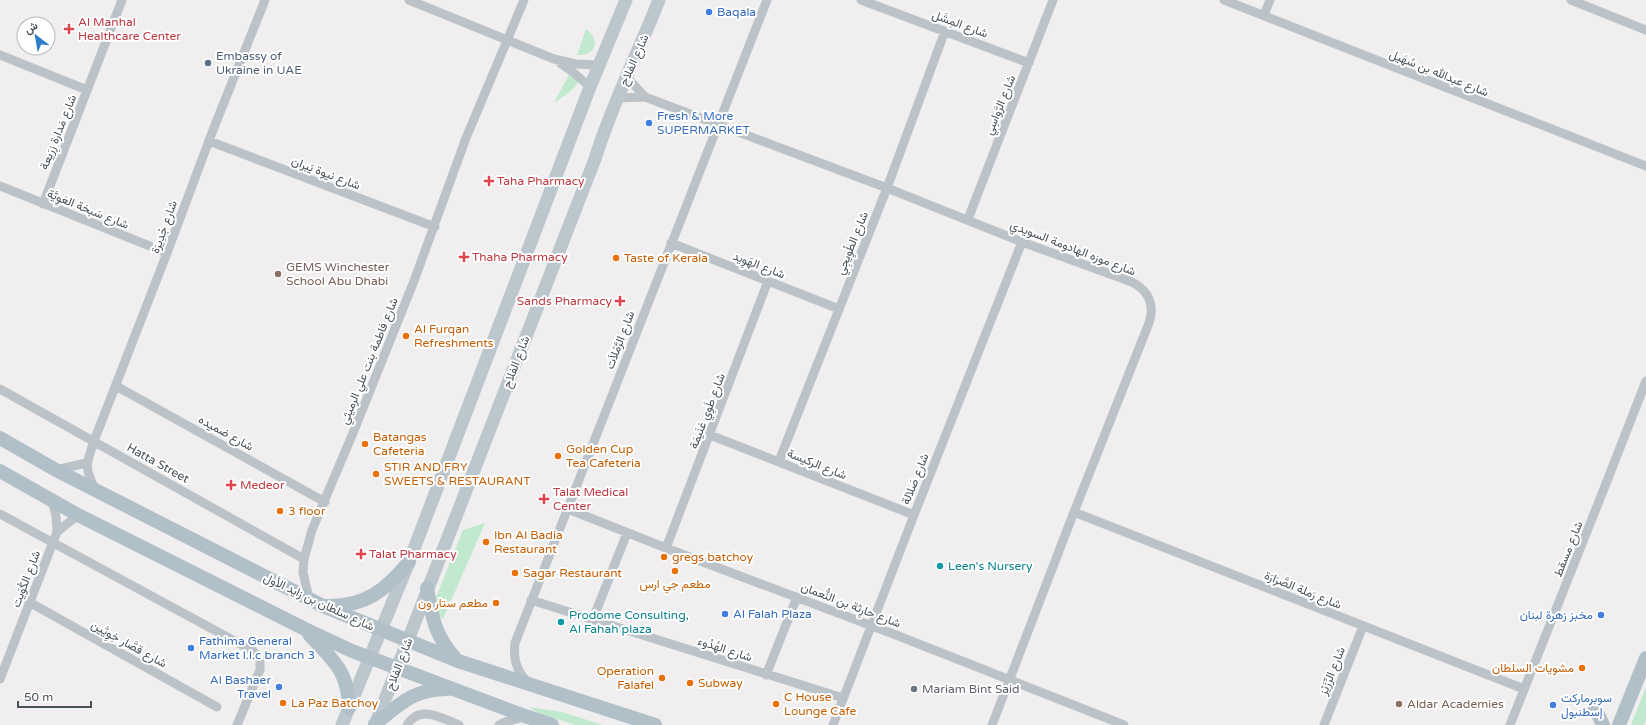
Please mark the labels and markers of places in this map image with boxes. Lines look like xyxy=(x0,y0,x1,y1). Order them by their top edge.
place label: Baqala xyxy=(717,5,756,19)
marker: Baqala xyxy=(704,7,714,17)
place label: Al Manhal Healthcare Center xyxy=(78,15,181,43)
marker: Al Manhal Healthcare Center xyxy=(63,23,75,35)
place label: Embassy of Ukraine in UAE xyxy=(216,49,302,77)
marker: Embassy of Ukraine in UAE xyxy=(203,58,213,68)
place label: Fresh & More SUPERMARKET xyxy=(657,109,751,137)
marker: Fresh & More SUPERMARKET xyxy=(644,118,654,128)
place label: Taha Pharmacy xyxy=(497,174,585,188)
marker: Taha Pharmacy xyxy=(484,176,494,186)
place label: Thaha Pharmacy xyxy=(472,250,568,264)
place label: Taste of Kerala xyxy=(624,251,708,265)
marker: Thaha Pharmacy xyxy=(459,252,469,262)
marker: Taste of Kerala xyxy=(611,253,621,263)
place label: GEMS Winchester School Abu Dhabi xyxy=(286,260,390,288)
marker: GEMS Winchester School Abu Dhabi xyxy=(273,269,283,279)
place label: Sands Pharmacy xyxy=(517,294,613,308)
marker: Sands Pharmacy xyxy=(615,296,625,306)
place label: Al Furqan Refreshments xyxy=(414,322,494,350)
marker: Al Furqan Refreshments xyxy=(401,331,411,341)
place label: Batangas Cafeteria xyxy=(373,430,427,458)
marker: Batangas Cafeteria xyxy=(360,439,370,449)
place label: Golden Cup Tea Cafeteria xyxy=(566,442,641,470)
marker: Golden Cup Tea Cafeteria xyxy=(553,451,563,461)
place label: STIR AND FRY SWEETS & RESTAURANT xyxy=(384,460,531,488)
marker: STIR AND FRY SWEETS & RESTAURANT xyxy=(371,469,381,479)
place label: Medeor xyxy=(240,478,285,492)
marker: Medeor xyxy=(225,479,237,491)
place label: Talat Medical Center xyxy=(553,485,628,513)
marker: Talat Medical Center xyxy=(538,493,550,505)
place label: 3 floor xyxy=(288,504,326,518)
marker: 3 floor xyxy=(275,506,285,516)
place label: Ibn Al Badia Restaurant xyxy=(494,528,563,556)
marker: Ibn Al Badia Restaurant xyxy=(481,537,491,547)
place label: Talat Pharmacy xyxy=(369,547,457,561)
marker: Talat Pharmacy xyxy=(356,549,366,559)
place label: gregs batchoy xyxy=(672,550,754,564)
marker: gregs batchoy xyxy=(659,552,669,562)
place label: Leen's Nursery xyxy=(948,559,1033,573)
marker: Leen's Nursery xyxy=(935,561,945,571)
place label: Sagar Restaurant xyxy=(523,566,622,580)
marker: مطعم جي ارس xyxy=(670,566,680,576)
marker: Sagar Restaurant xyxy=(510,568,520,578)
place label: مطعم جي ارس xyxy=(639,577,711,594)
place label: مطعم ستار ون xyxy=(418,596,488,611)
marker: مطعم ستار ون xyxy=(491,598,501,608)
place label: Al Falah Plaza xyxy=(733,607,812,621)
place label: Prodome Consulting, Al Fahah plaza xyxy=(569,608,689,636)
place label: مخبز زهرة لبنان xyxy=(1520,608,1593,623)
marker: Al Falah Plaza xyxy=(720,609,730,619)
marker: مخبز زهرة لبنان xyxy=(1596,610,1606,620)
marker: Prodome Consulting, Al Fahah plaza xyxy=(556,617,566,627)
place label: Fathima General Market l.l.c branch 3 xyxy=(199,634,315,662)
marker: Fathima General Market l.l.c branch 3 xyxy=(186,643,196,653)
place label: مشويات السلطان xyxy=(1492,661,1574,676)
marker: مشويات السلطان xyxy=(1577,663,1587,673)
place label: Operation Falafel xyxy=(597,664,654,692)
place label: Al Bashaer Travel xyxy=(210,673,271,701)
marker: Operation Falafel xyxy=(657,673,667,683)
place label: Subway xyxy=(698,676,743,690)
marker: Subway xyxy=(685,678,695,688)
marker: Al Bashaer Travel xyxy=(274,682,284,692)
place label: Mariam Bint Said xyxy=(922,682,1020,696)
marker: Mariam Bint Said xyxy=(909,684,919,694)
place label: C House Lounge Cafe xyxy=(784,690,856,718)
place label: سوبرماركت إسطنبول xyxy=(1561,691,1612,720)
place label: La Paz Batchoy xyxy=(291,696,379,710)
place label: Aldar Academies xyxy=(1407,697,1504,711)
marker: La Paz Batchoy xyxy=(278,698,288,708)
marker: C House Lounge Cafe xyxy=(771,699,781,709)
marker: Aldar Academies xyxy=(1394,699,1404,709)
marker: سوبرماركت إسطنبول xyxy=(1548,700,1558,710)

